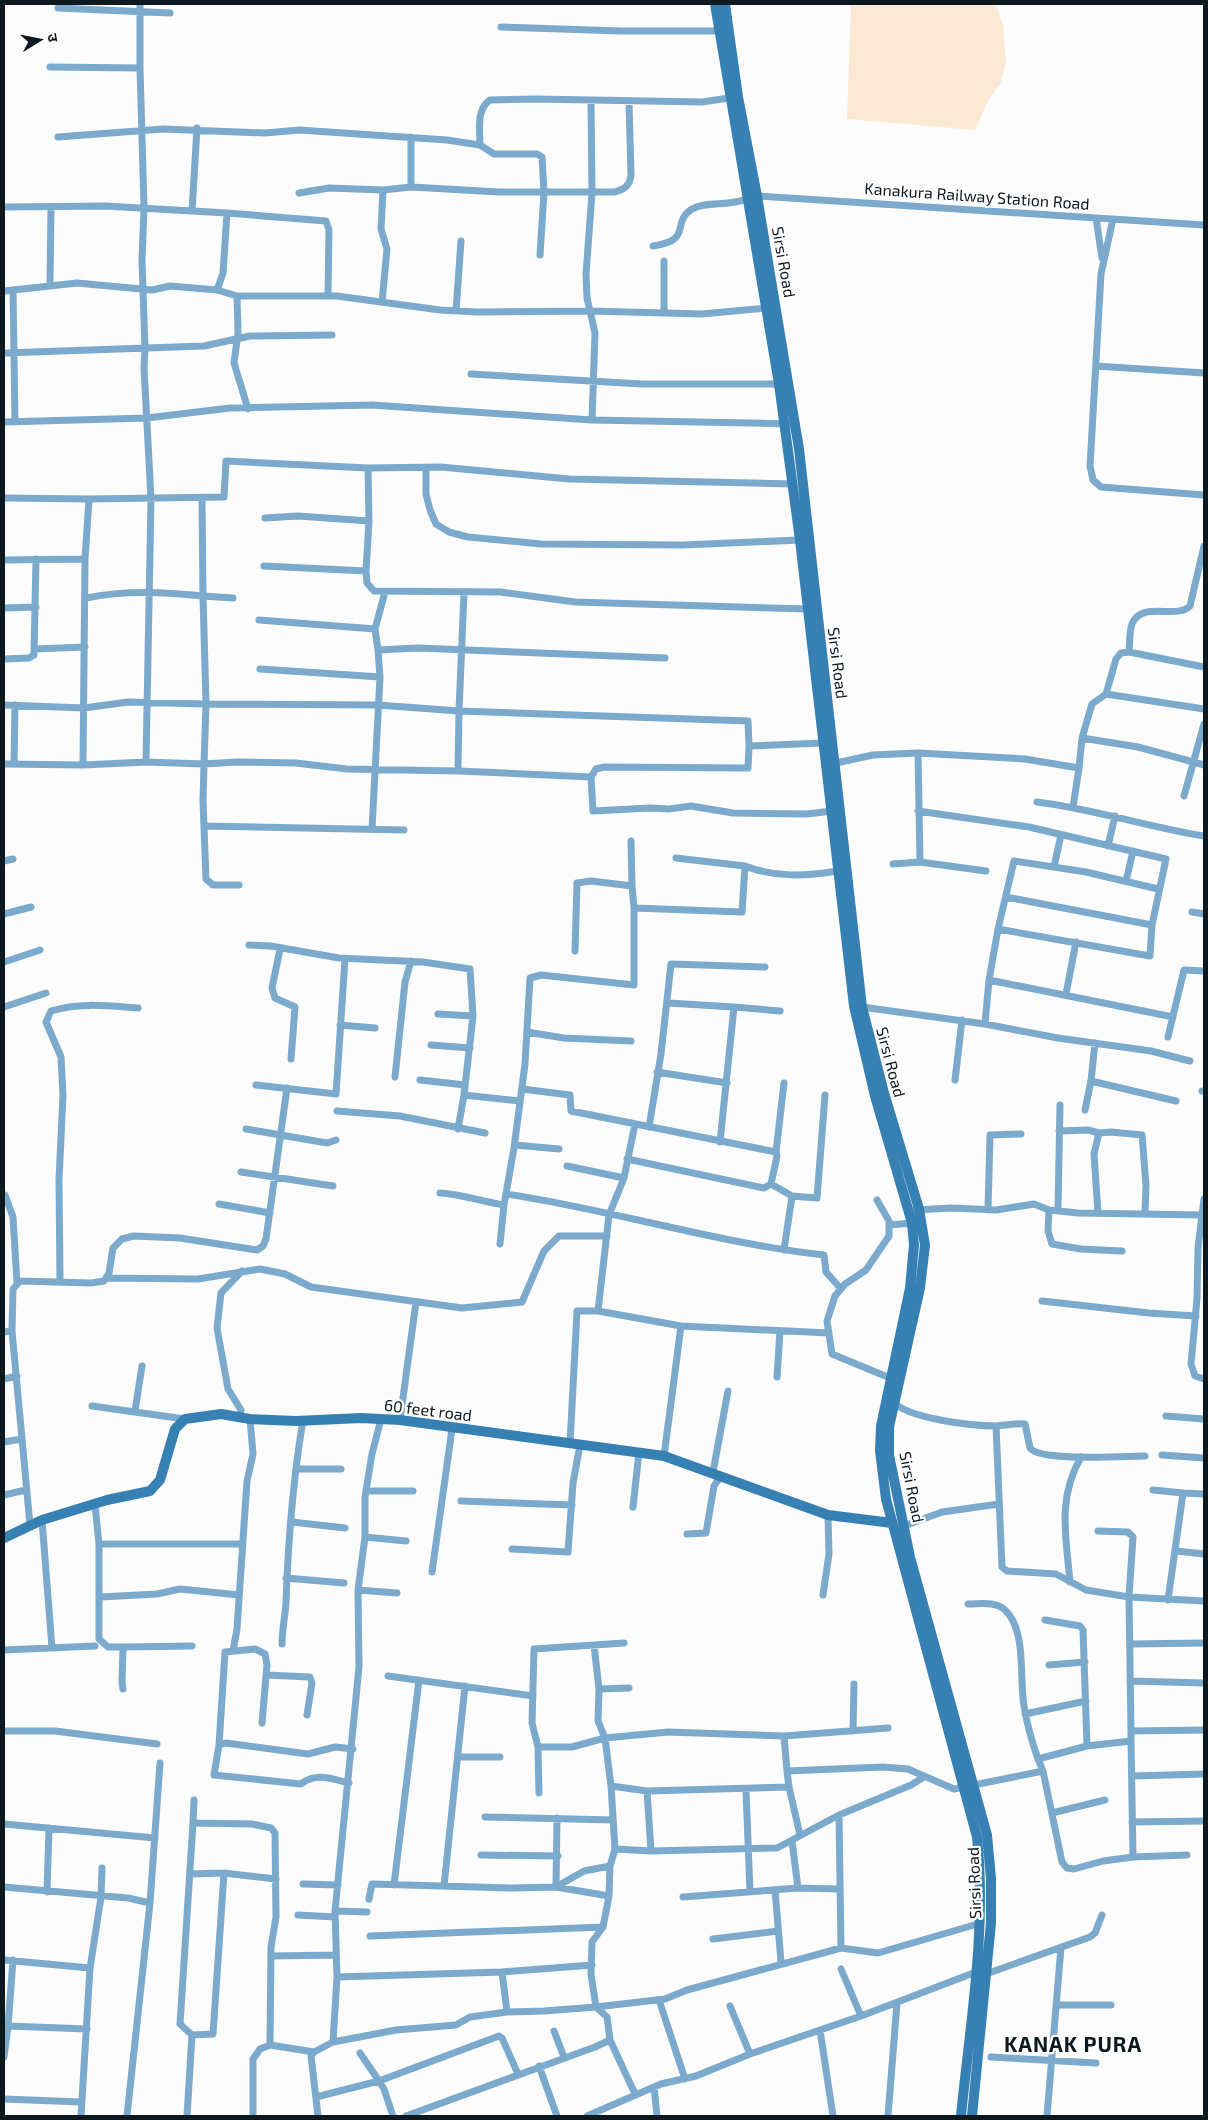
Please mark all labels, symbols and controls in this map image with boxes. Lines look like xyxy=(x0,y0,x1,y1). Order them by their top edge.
north arrow xyxy=(15,15,65,65)
text: उ xyxy=(44,32,63,44)
street label: Kanakura Railway Station Road xyxy=(864,178,1090,213)
street label: Sirsi Road xyxy=(769,225,800,299)
street label: Sirsi Road xyxy=(825,626,852,700)
street label: Sirsi Road xyxy=(873,1025,910,1099)
street label: 60 feet road xyxy=(383,1395,473,1424)
street label: Sirsi Road xyxy=(896,1450,929,1524)
street label: Sirsi Road xyxy=(963,1847,984,1919)
district label: KANAK PURA xyxy=(1004,2031,1142,2056)

